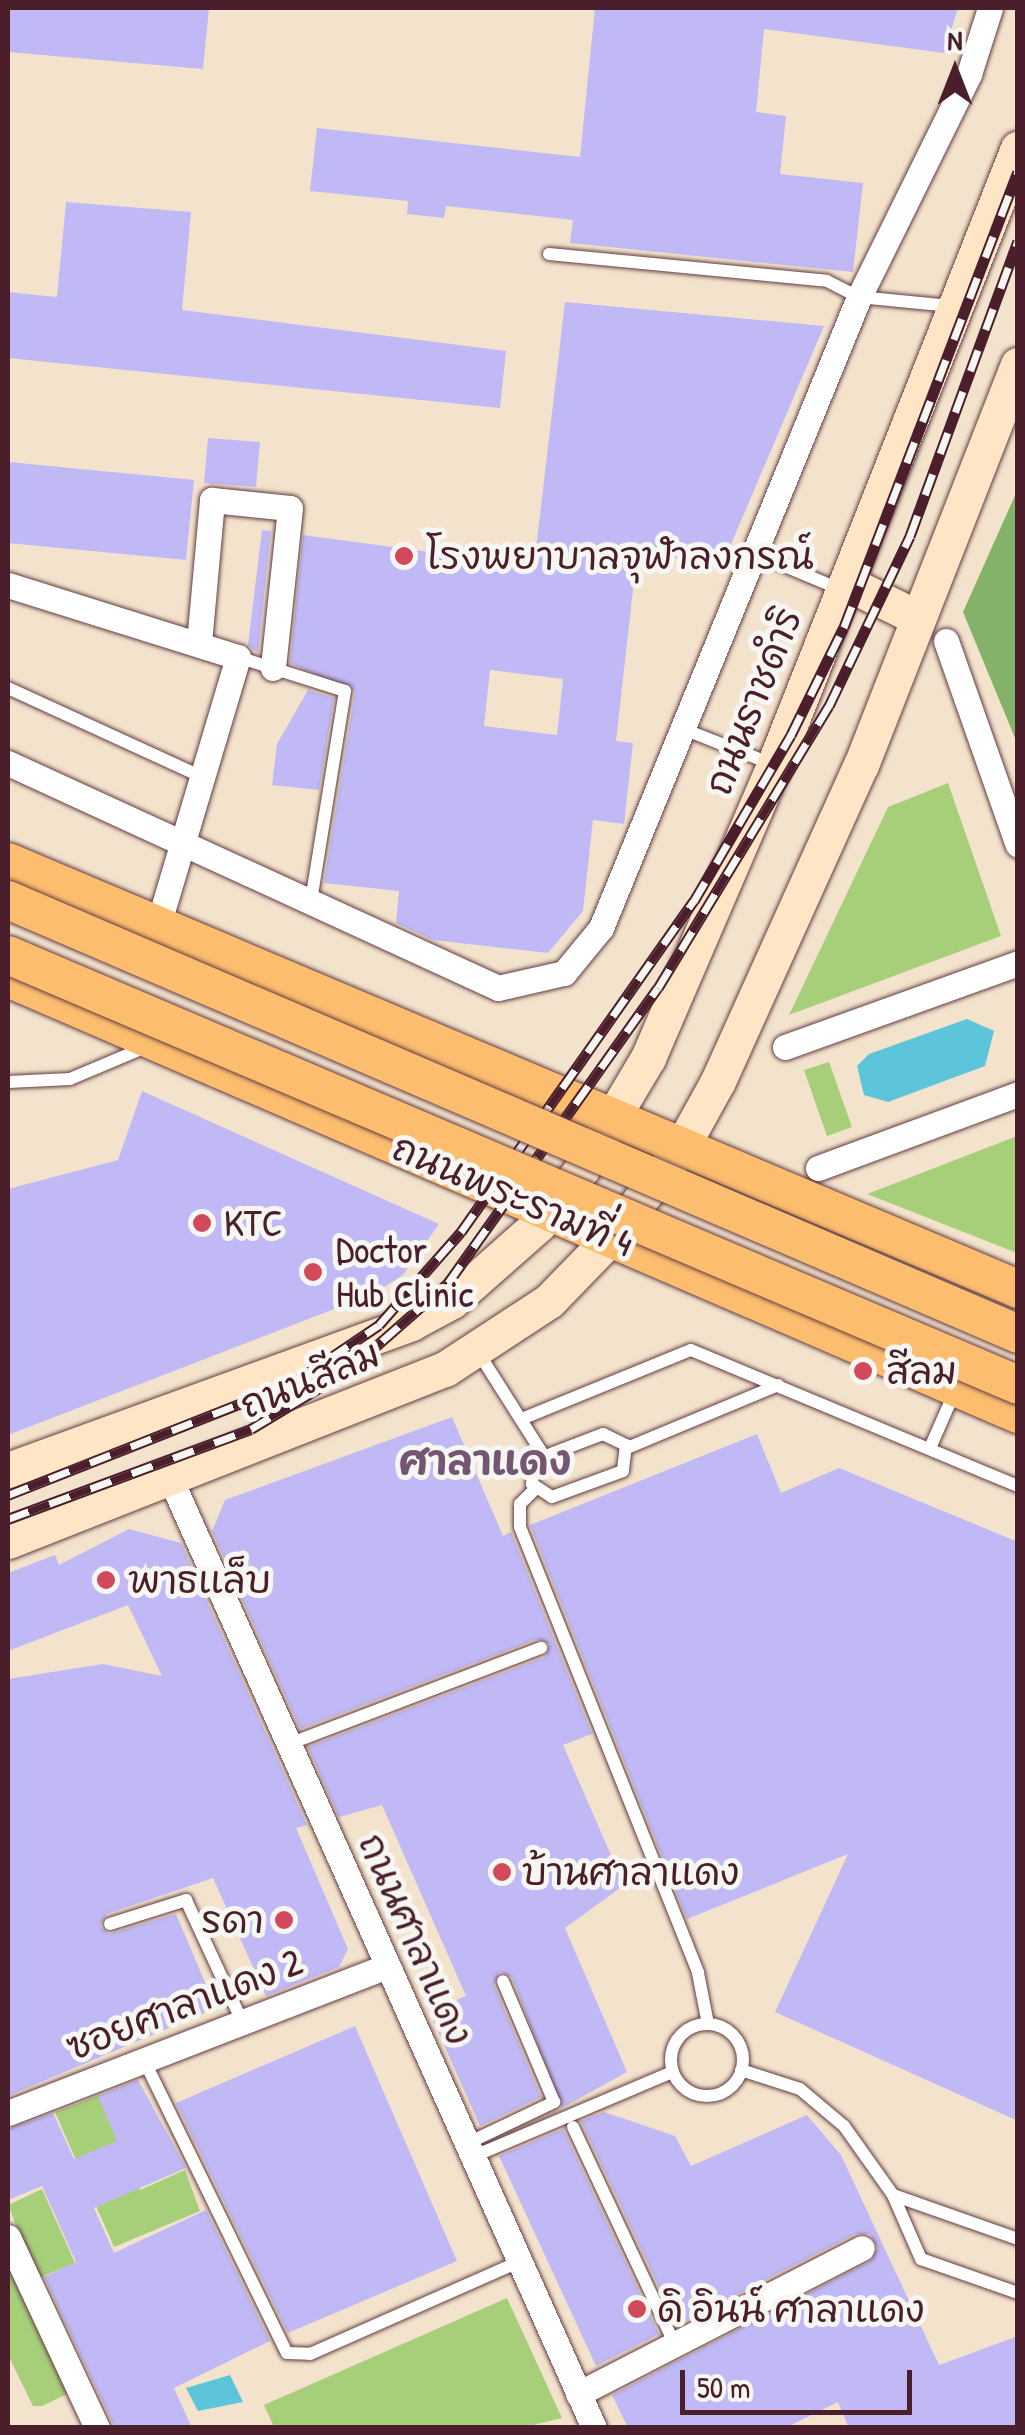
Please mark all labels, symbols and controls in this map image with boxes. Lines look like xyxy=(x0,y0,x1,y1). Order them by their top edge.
north arrow xyxy=(905,20,1005,120)
text: N xyxy=(948,21,962,59)
place label: โรงพยาบาลจุฬาลงกรณ์ xyxy=(426,533,814,579)
marker: โรงพยาบาลจุฬาลงกรณ์ xyxy=(391,543,417,569)
street label: ถนนราชดำริ xyxy=(695,601,811,801)
street label: ถนนพระรามที่ 4 xyxy=(386,1124,640,1266)
place label: KTC xyxy=(224,1200,282,1246)
marker: KTC xyxy=(189,1210,215,1236)
place label: Doctor Hub Clinic xyxy=(336,1227,473,1316)
marker: Doctor Hub Clinic xyxy=(300,1259,326,1285)
street label: ถนนสีลม xyxy=(233,1330,387,1428)
place label: สีลม xyxy=(886,1348,957,1394)
marker: สีลม xyxy=(850,1358,876,1384)
district label: ศาลาแดง xyxy=(399,1435,571,1483)
place label: พาธแล็บ xyxy=(128,1557,271,1603)
marker: พาธแล็บ xyxy=(93,1567,119,1593)
street label: ถนนศาลาแดง xyxy=(349,1826,483,2052)
place label: บ้านศาลาแดง xyxy=(522,1849,739,1895)
marker: บ้านศาลาแดง xyxy=(491,1861,513,1883)
place label: รดา xyxy=(201,1897,264,1943)
marker: รดา xyxy=(273,1909,295,1931)
street label: ซอยศาลาแดง 2 xyxy=(60,1938,308,2070)
place label: ดิ อินน์ ศาลาแดง xyxy=(657,2286,925,2332)
marker: ดิ อินน์ ศาลาแดง xyxy=(626,2298,648,2320)
scale bar xyxy=(685,2350,918,2412)
text: 50 m xyxy=(697,2367,750,2407)

